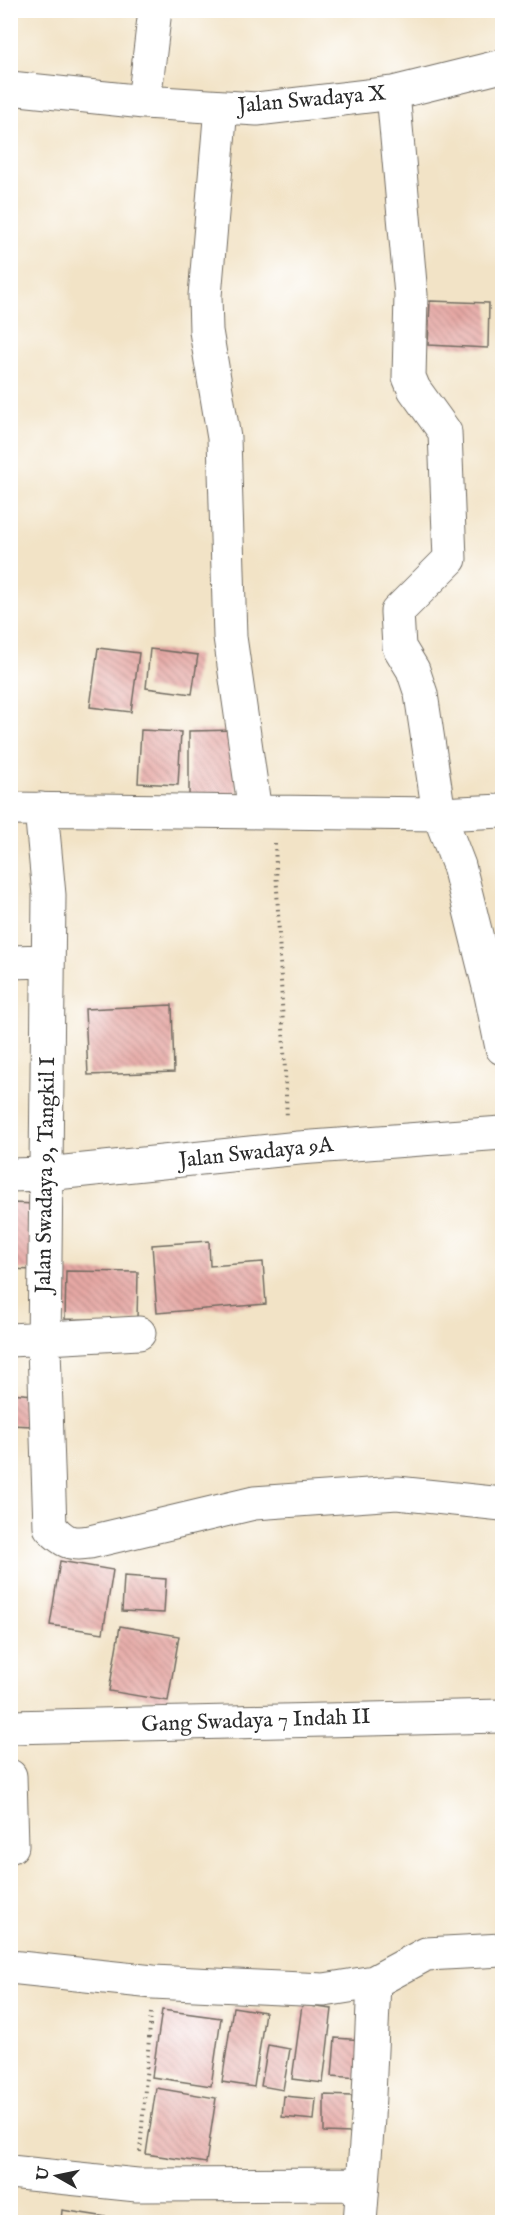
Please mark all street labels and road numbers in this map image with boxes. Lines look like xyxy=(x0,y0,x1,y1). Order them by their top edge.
street label: Jalan Swadaya X xyxy=(234,80,387,121)
street label: Jalan Swadaya 9, Tangkil I xyxy=(30,1056,62,1297)
street label: Jalan Swadaya 9A xyxy=(174,1131,336,1175)
street label: Gang Swadaya 7 Indah II xyxy=(141,1703,371,1739)

